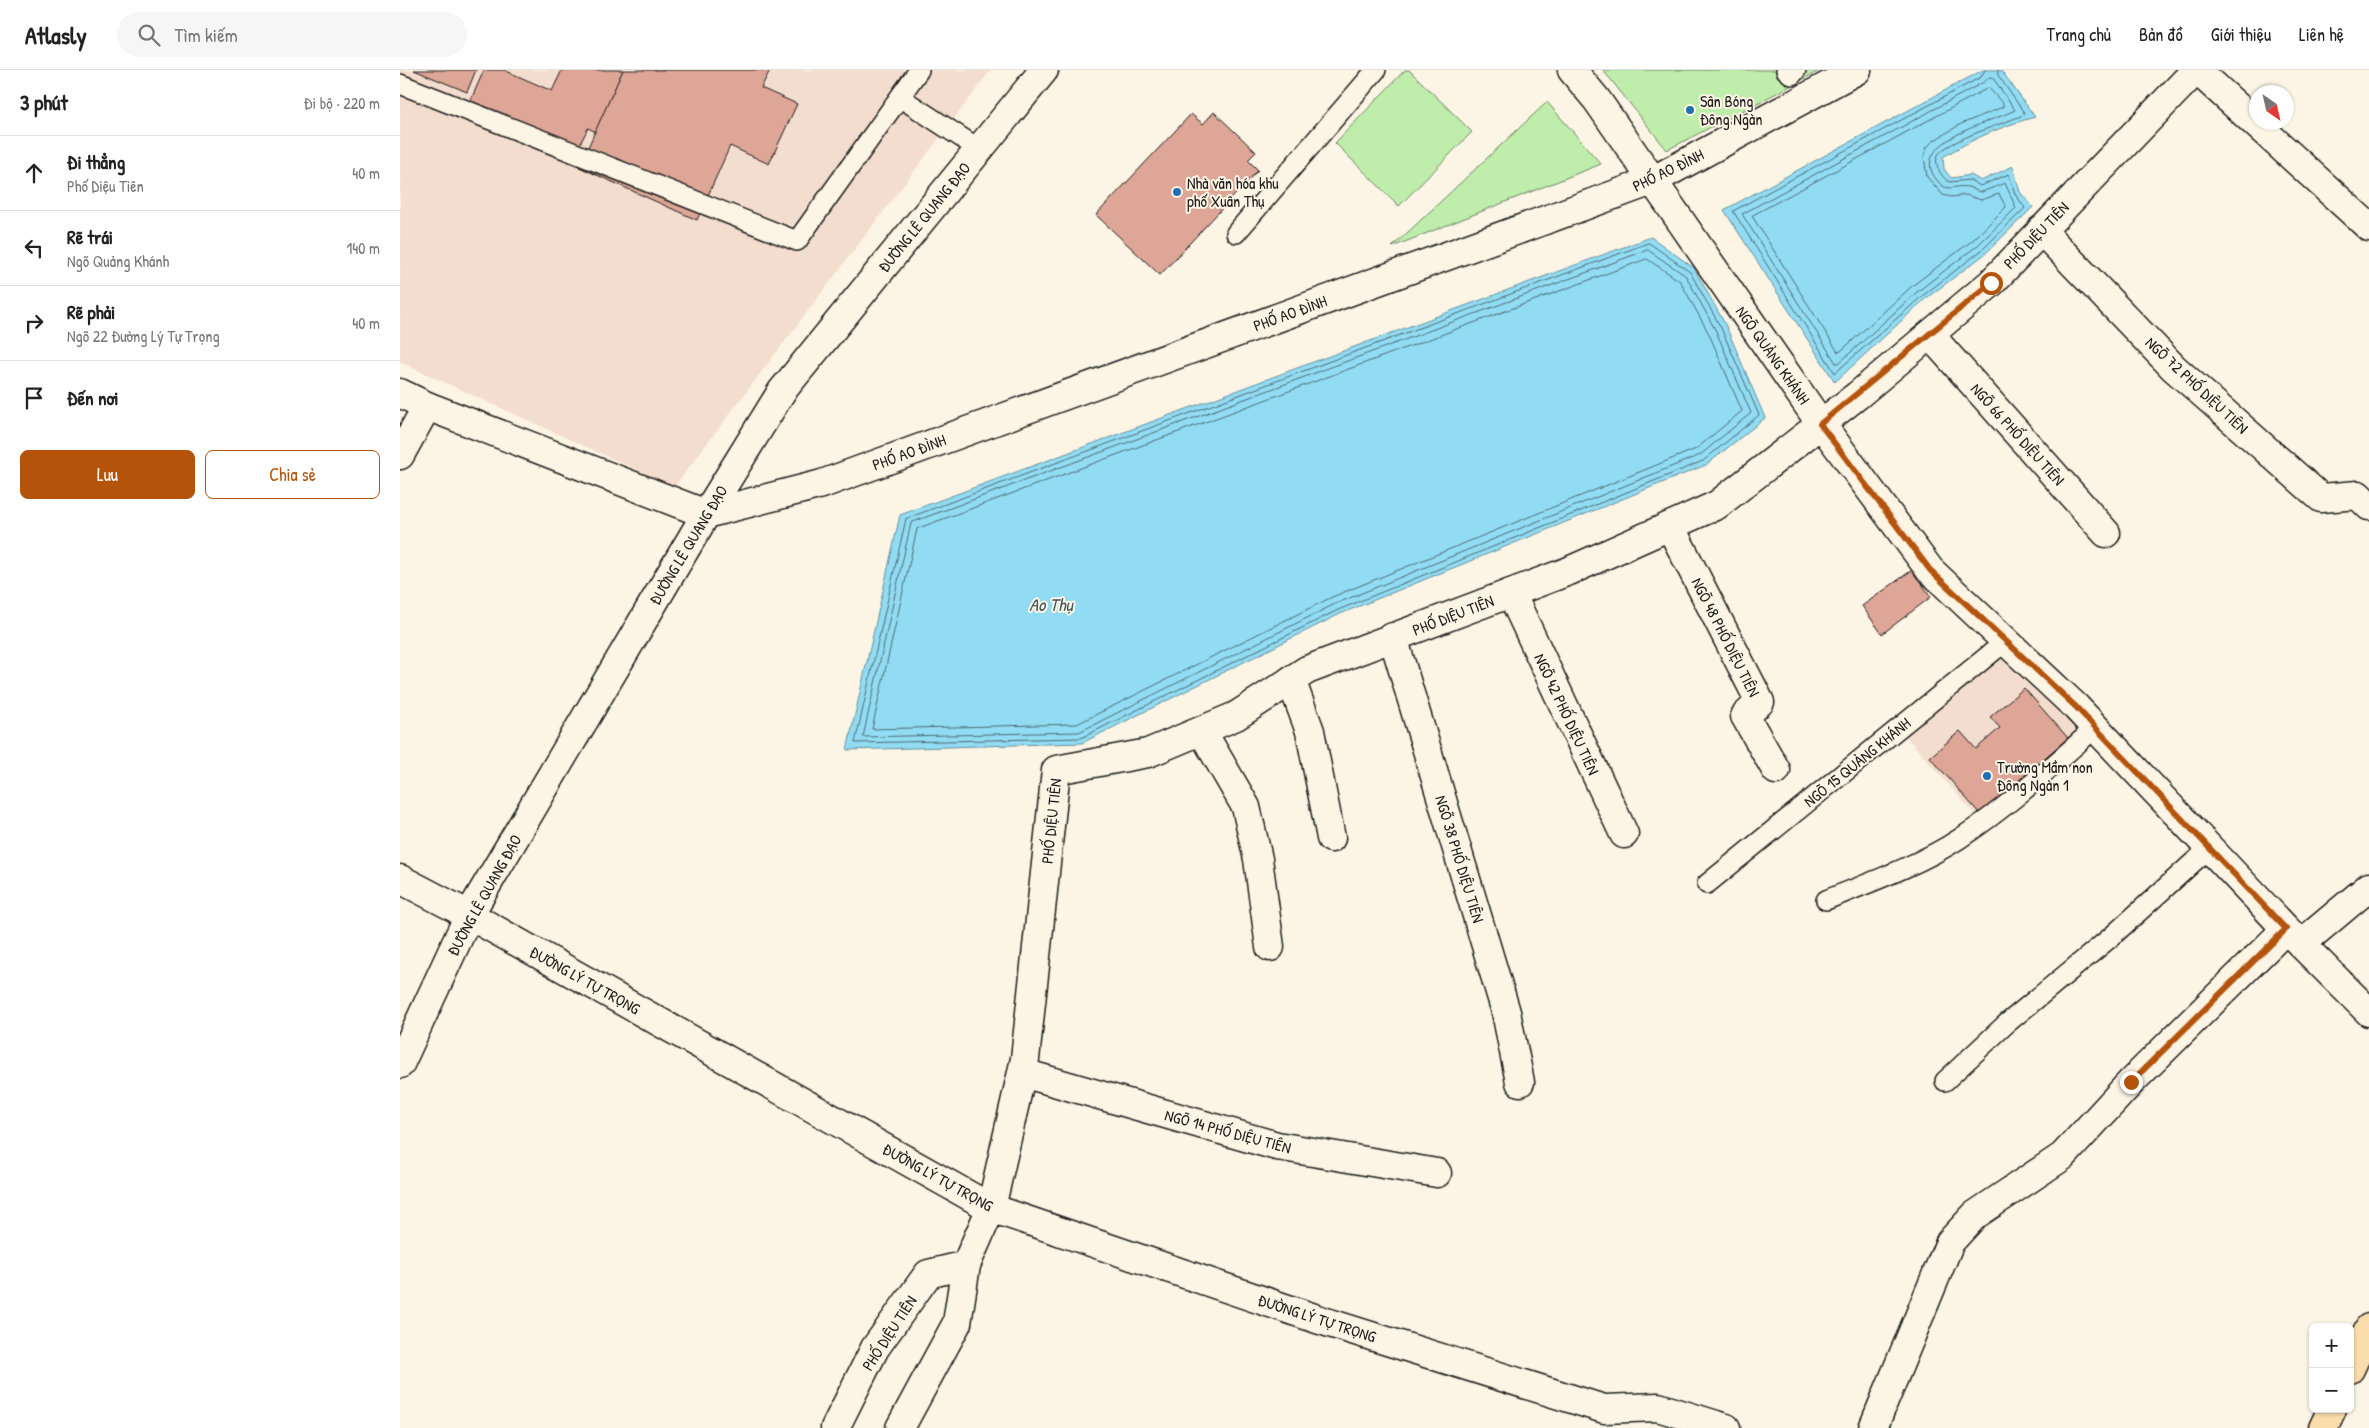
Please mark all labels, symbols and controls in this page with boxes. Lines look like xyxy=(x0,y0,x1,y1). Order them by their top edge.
search box xyxy=(117,12,467,57)
text: Atlasly xyxy=(25,19,87,51)
icon: search xyxy=(135,21,163,49)
text: Tìm kiếm xyxy=(175,22,238,48)
text: Trang chủ xyxy=(2047,22,2111,47)
text: Bản đồ xyxy=(2139,22,2183,47)
text: Giới thiệu xyxy=(2211,22,2271,47)
text: Liên hệ xyxy=(2299,22,2344,47)
north arrow xyxy=(2249,85,2294,130)
text: 3 phút xyxy=(20,88,68,117)
place label: Sân Bóng Đông Ngàn xyxy=(1700,90,1762,130)
text: Đi bộ · 220 m xyxy=(304,92,380,114)
marker: Sân Bóng Đông Ngàn xyxy=(1684,104,1696,116)
street label: PHỐ AO ĐÌNH xyxy=(1629,143,1707,197)
text: Đi thẳng xyxy=(67,149,125,175)
street label: ĐƯỜNG LÊ QUANG ĐẠO xyxy=(873,157,975,277)
icon: ahead xyxy=(20,159,48,187)
text: 40 m xyxy=(352,162,380,184)
place label: Nhà văn hóa khu phố Xuân Thụ xyxy=(1187,172,1279,212)
text: Phố Diệu Tiên xyxy=(67,175,144,197)
marker: Nhà văn hóa khu phố Xuân Thụ xyxy=(1171,186,1183,198)
street label: PHỐ DIỆU TIÊN xyxy=(1998,197,2074,273)
text: Rẽ trái xyxy=(67,224,113,250)
icon: left xyxy=(20,234,48,262)
text: 140 m xyxy=(346,237,380,259)
text: Ngõ Quảng Khánh xyxy=(67,250,169,272)
route start xyxy=(1980,272,2003,295)
street label: PHỐ AO ĐÌNH xyxy=(1250,290,1330,336)
text: Rẽ phải xyxy=(67,299,115,325)
street label: NGÕ QUẢNG KHÁNH xyxy=(1731,301,1815,409)
icon: right xyxy=(20,309,48,337)
text: 40 m xyxy=(352,312,380,334)
text: Ngõ 22 Đường Lý Tự Trọng xyxy=(67,325,220,347)
street label: NGÕ 72 PHỐ DIỆU TIÊN xyxy=(2141,331,2253,439)
street label: NGÕ 66 PHỐ DIỆU TIÊN xyxy=(1966,378,2070,490)
icon: arrive xyxy=(20,384,48,412)
text: Đến nơi xyxy=(67,385,118,411)
street label: PHỐ AO ĐÌNH xyxy=(869,429,949,475)
button: Lưu xyxy=(20,450,195,499)
button: Chia sẻ xyxy=(205,450,380,499)
street label: ĐƯỜNG LÊ QUANG ĐẠO xyxy=(644,481,732,609)
street label: NGÕ 48 PHỐ DIỆU TIÊN xyxy=(1686,574,1766,700)
street label: PHỐ DIỆU TIÊN xyxy=(1409,589,1497,641)
water label: Ao Thụ xyxy=(1029,592,1074,617)
street label: NGÕ 42 PHỐ DIỆU TIÊN xyxy=(1529,650,1605,778)
street label: NGÕ 15 QUẢNG KHÁNH xyxy=(1799,712,1915,812)
place label: Trường Mầm non Đông Ngàn 1 xyxy=(1997,756,2093,796)
marker: Trường Mầm non Đông Ngàn 1 xyxy=(1981,770,1993,782)
street label: PHỐ DIỆU TIÊN xyxy=(1036,777,1066,865)
street label: NGÕ 38 PHỐ DIỆU TIÊN xyxy=(1430,793,1490,925)
street label: ĐƯỜNG LÊ QUANG ĐẠO xyxy=(442,830,527,960)
street label: ĐƯỜNG LÝ TỰ TRỌNG xyxy=(526,941,644,1020)
route end xyxy=(2120,1071,2143,1094)
street label: NGÕ 14 PHỐ DIỆU TIÊN xyxy=(1162,1104,1294,1158)
street label: ĐƯỜNG LÝ TỰ TRỌNG xyxy=(879,1138,997,1217)
street label: ĐƯỜNG LÝ TỰ TRỌNG xyxy=(1255,1289,1379,1348)
street label: PHỐ DIỆU TIÊN xyxy=(856,1291,922,1375)
map controls xyxy=(2309,1323,2354,1413)
button: + xyxy=(2309,1323,2354,1368)
button: − xyxy=(2309,1368,2354,1413)

